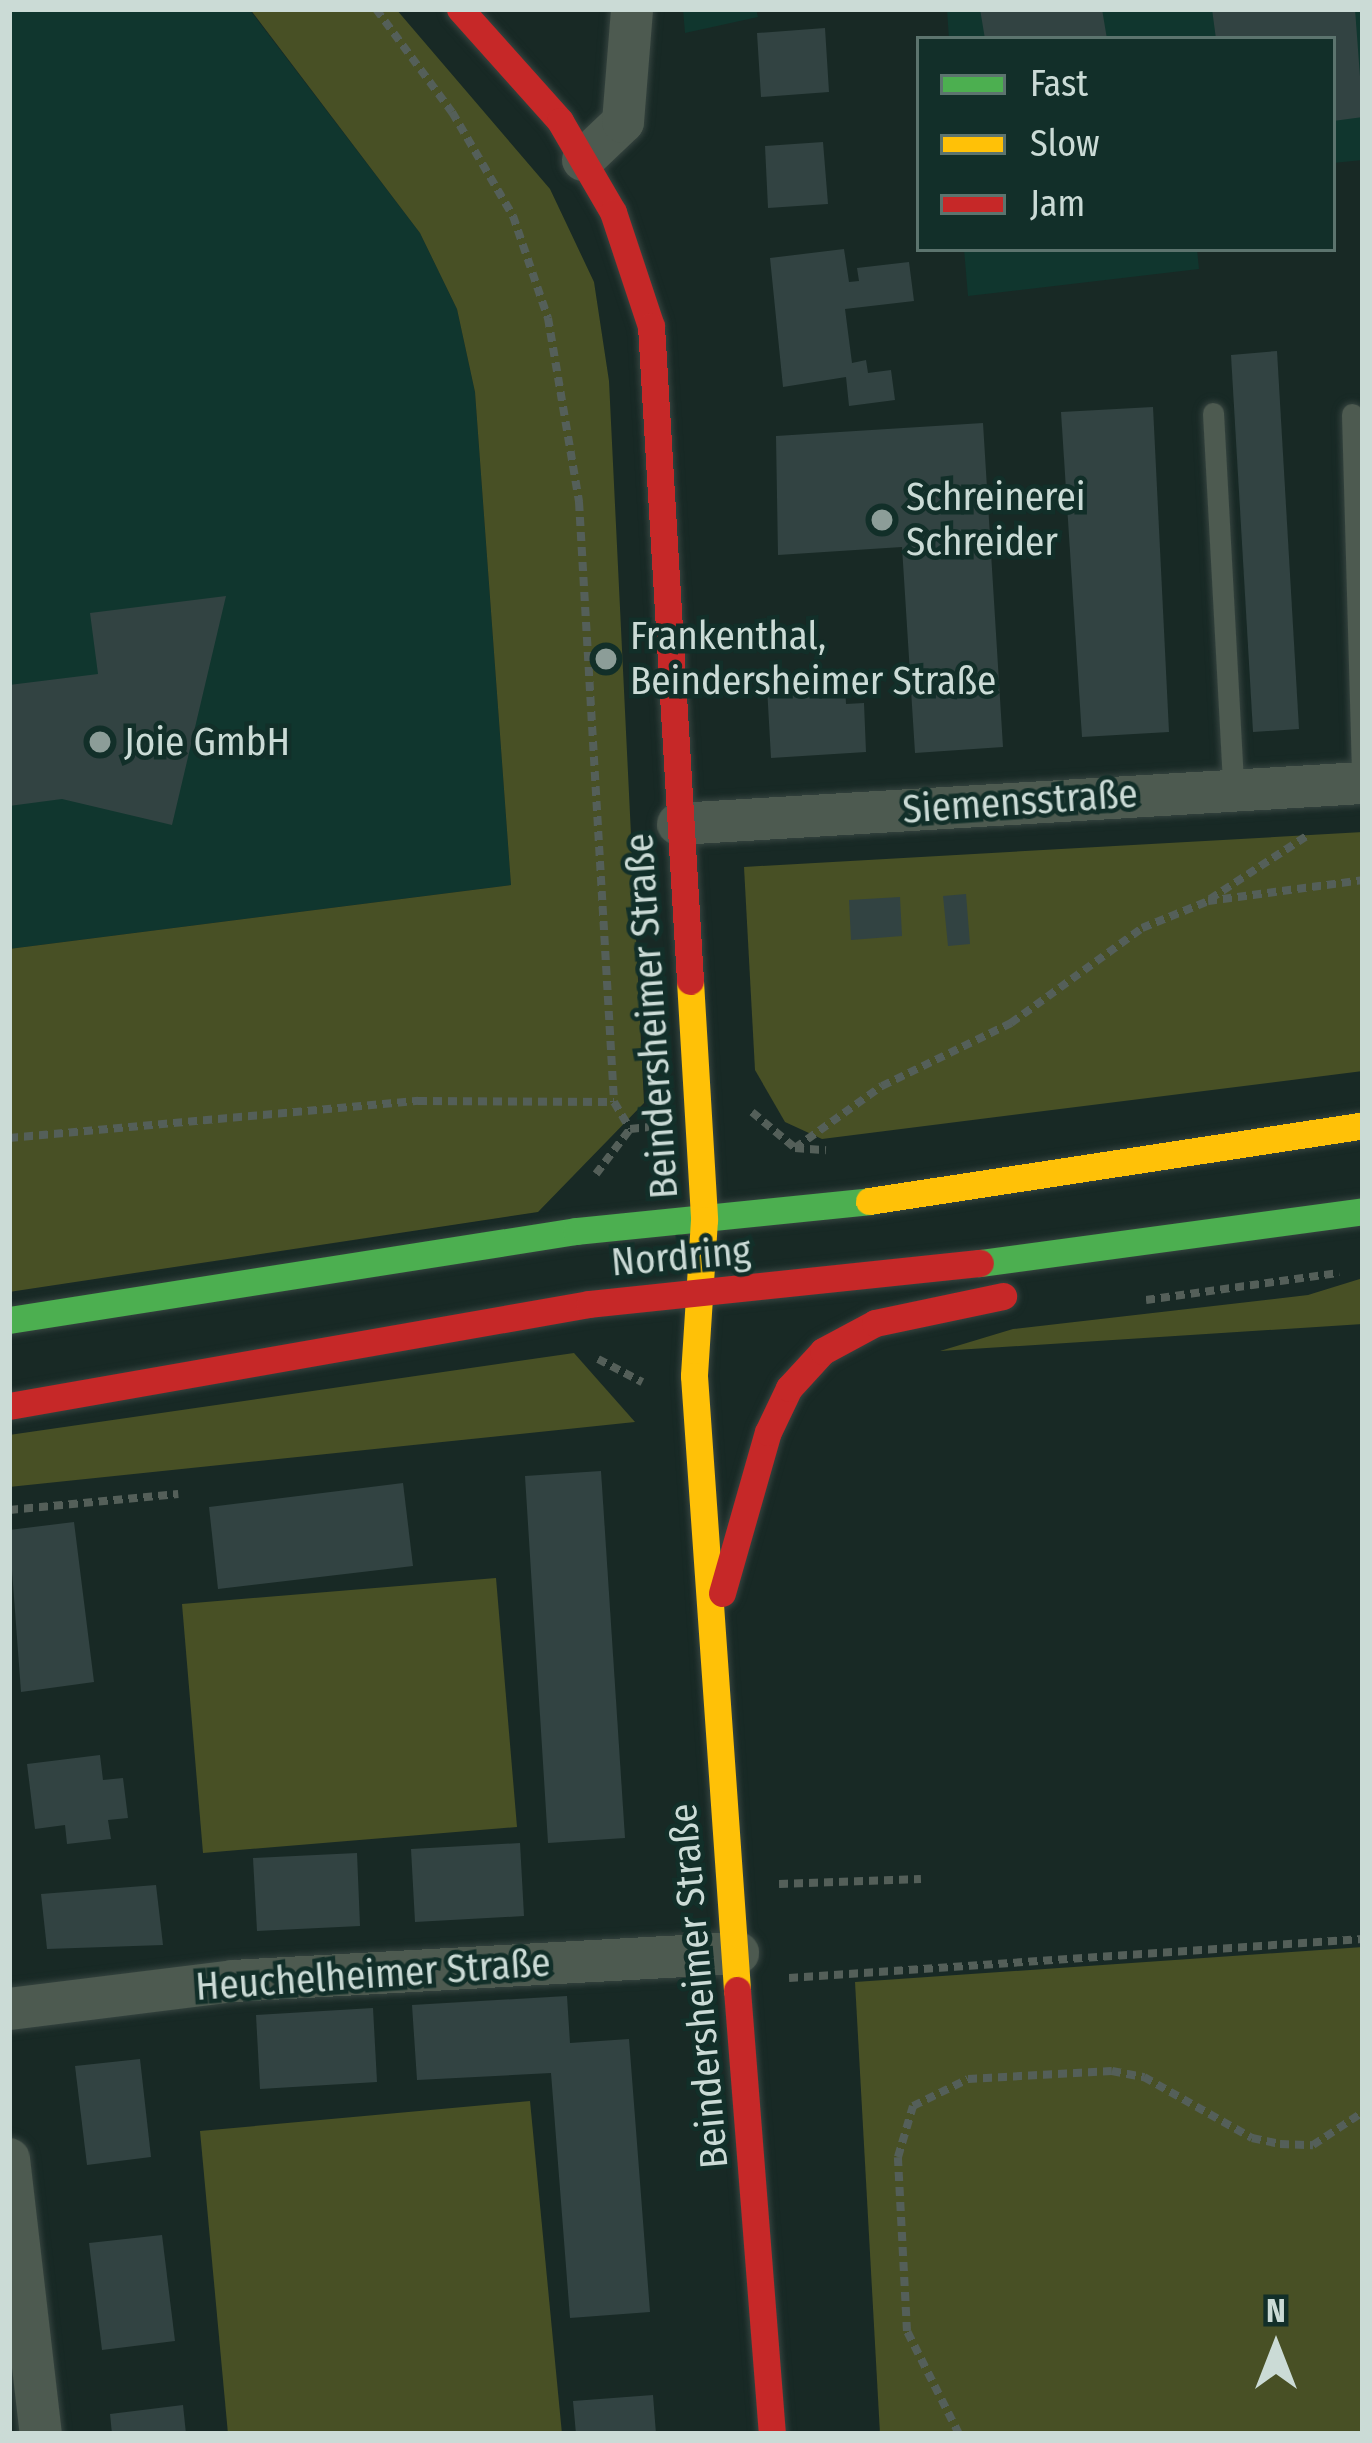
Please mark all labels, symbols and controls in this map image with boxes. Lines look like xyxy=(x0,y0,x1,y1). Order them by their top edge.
legend xyxy=(916,36,1336,252)
text: Fast xyxy=(1030,62,1088,106)
text: Slow xyxy=(1030,122,1100,166)
text: Jam xyxy=(1030,182,1085,226)
place label: Schreinerei Schreider xyxy=(906,475,1086,566)
marker: Schreinerei Schreider xyxy=(869,507,895,533)
place label: Frankenthal, Beindersheimer Straße xyxy=(630,614,996,705)
marker: Frankenthal, Beindersheimer Straße xyxy=(593,646,619,672)
place label: Joie GmbH xyxy=(124,719,290,765)
marker: Joie GmbH xyxy=(87,729,113,755)
street label: Siemensstraße xyxy=(901,770,1139,834)
street label: Beindersheimer Straße xyxy=(616,832,688,1200)
street label: Nordring xyxy=(609,1228,753,1286)
street label: Beindersheimer Straße xyxy=(660,1802,738,2170)
street label: Heuchelheimer Straße xyxy=(194,1939,552,2011)
north arrow xyxy=(1216,2287,1336,2407)
text: N xyxy=(1266,2291,1286,2331)

